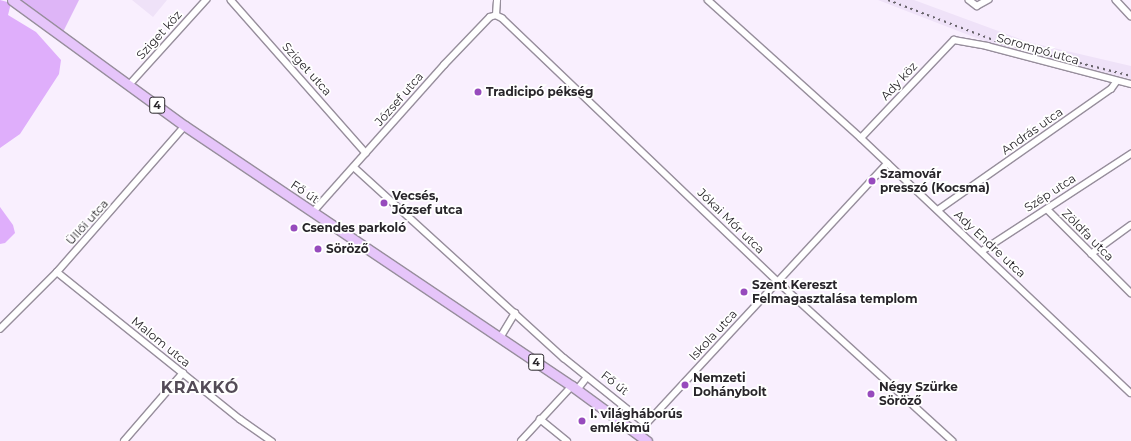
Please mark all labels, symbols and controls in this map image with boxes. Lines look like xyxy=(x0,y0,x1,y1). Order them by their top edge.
street label: Sziget köz xyxy=(133,8,185,62)
street label: Sorompó utca xyxy=(995,30,1081,68)
street label: Sziget utca xyxy=(279,39,335,99)
street label: Ady köz xyxy=(878,59,920,103)
street label: József utca xyxy=(372,69,426,129)
place label: Tradicipó pékség xyxy=(486,85,593,99)
marker: Tradicipó pékség xyxy=(473,87,483,97)
road number: 4 xyxy=(149,96,165,114)
street label: András utca xyxy=(998,105,1066,157)
place label: Szamovár presszó (Kocsma) xyxy=(880,167,990,195)
street label: Szép utca xyxy=(1022,171,1078,215)
marker: Szamovár presszó (Kocsma) xyxy=(867,176,877,186)
street label: Fő út xyxy=(288,177,322,207)
street label: Jókai Mór utca xyxy=(695,185,767,257)
place label: Vecsés, József utca xyxy=(392,189,463,217)
street label: Üllői utca xyxy=(63,196,111,248)
marker: Vecsés, József utca xyxy=(379,198,389,208)
street label: Zöldfa utca xyxy=(1059,206,1117,264)
street label: Ady Endre utca xyxy=(951,207,1029,281)
place label: Csendes parkoló xyxy=(302,221,406,235)
marker: Csendes parkoló xyxy=(289,223,299,233)
place label: Söröző xyxy=(326,242,369,256)
marker: Söröző xyxy=(313,244,323,254)
place label: Szent Kereszt Felmagasztalása templom xyxy=(752,278,918,306)
marker: Szent Kereszt Felmagasztalása templom xyxy=(739,287,749,297)
street label: Iskola utca xyxy=(686,307,740,363)
street label: Malom utca xyxy=(129,314,193,370)
road number: 4 xyxy=(528,353,544,371)
street label: Fő út xyxy=(598,368,632,398)
place label: Nemzeti Dohánybolt xyxy=(693,371,767,399)
district label: KRAKKÓ xyxy=(161,378,239,398)
marker: Nemzeti Dohánybolt xyxy=(680,380,690,390)
place label: Négy Szürke Söröző xyxy=(879,380,958,408)
marker: Négy Szürke Söröző xyxy=(866,389,876,399)
place label: I. világháborús emlékmű xyxy=(590,407,682,435)
marker: I. világháborús emlékmű xyxy=(577,416,587,426)

